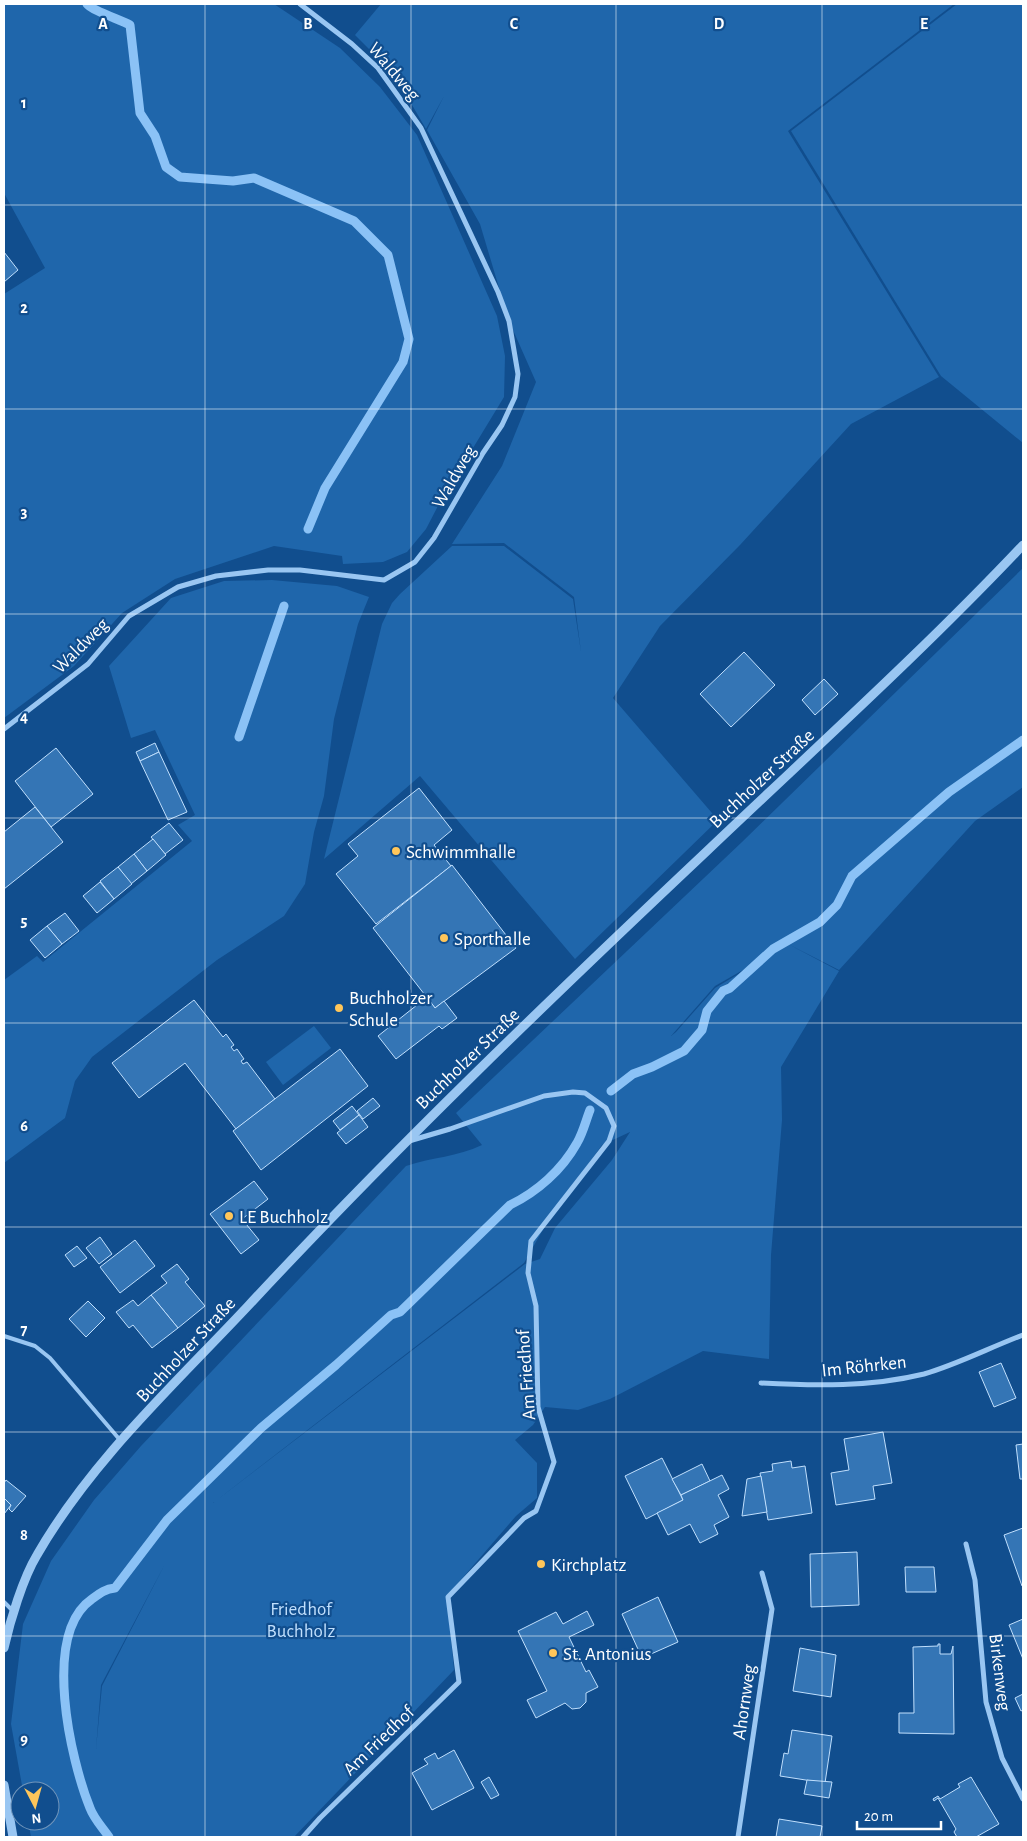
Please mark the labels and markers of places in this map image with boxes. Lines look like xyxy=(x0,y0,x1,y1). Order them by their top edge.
place label: Schwimmhalle xyxy=(406,843,516,862)
marker: Schwimmhalle xyxy=(390,845,402,857)
place label: Sporthalle xyxy=(454,930,531,949)
marker: Sporthalle xyxy=(438,932,450,944)
place label: Buchholzer Schule xyxy=(349,989,432,1030)
marker: Buchholzer Schule xyxy=(333,1002,345,1014)
place label: LE Buchholz xyxy=(239,1208,328,1227)
marker: LE Buchholz xyxy=(223,1210,235,1222)
place label: Kirchplatz xyxy=(551,1556,627,1575)
marker: Kirchplatz xyxy=(535,1558,547,1570)
place label: St. Antonius xyxy=(563,1645,652,1664)
marker: St. Antonius xyxy=(547,1647,559,1659)

